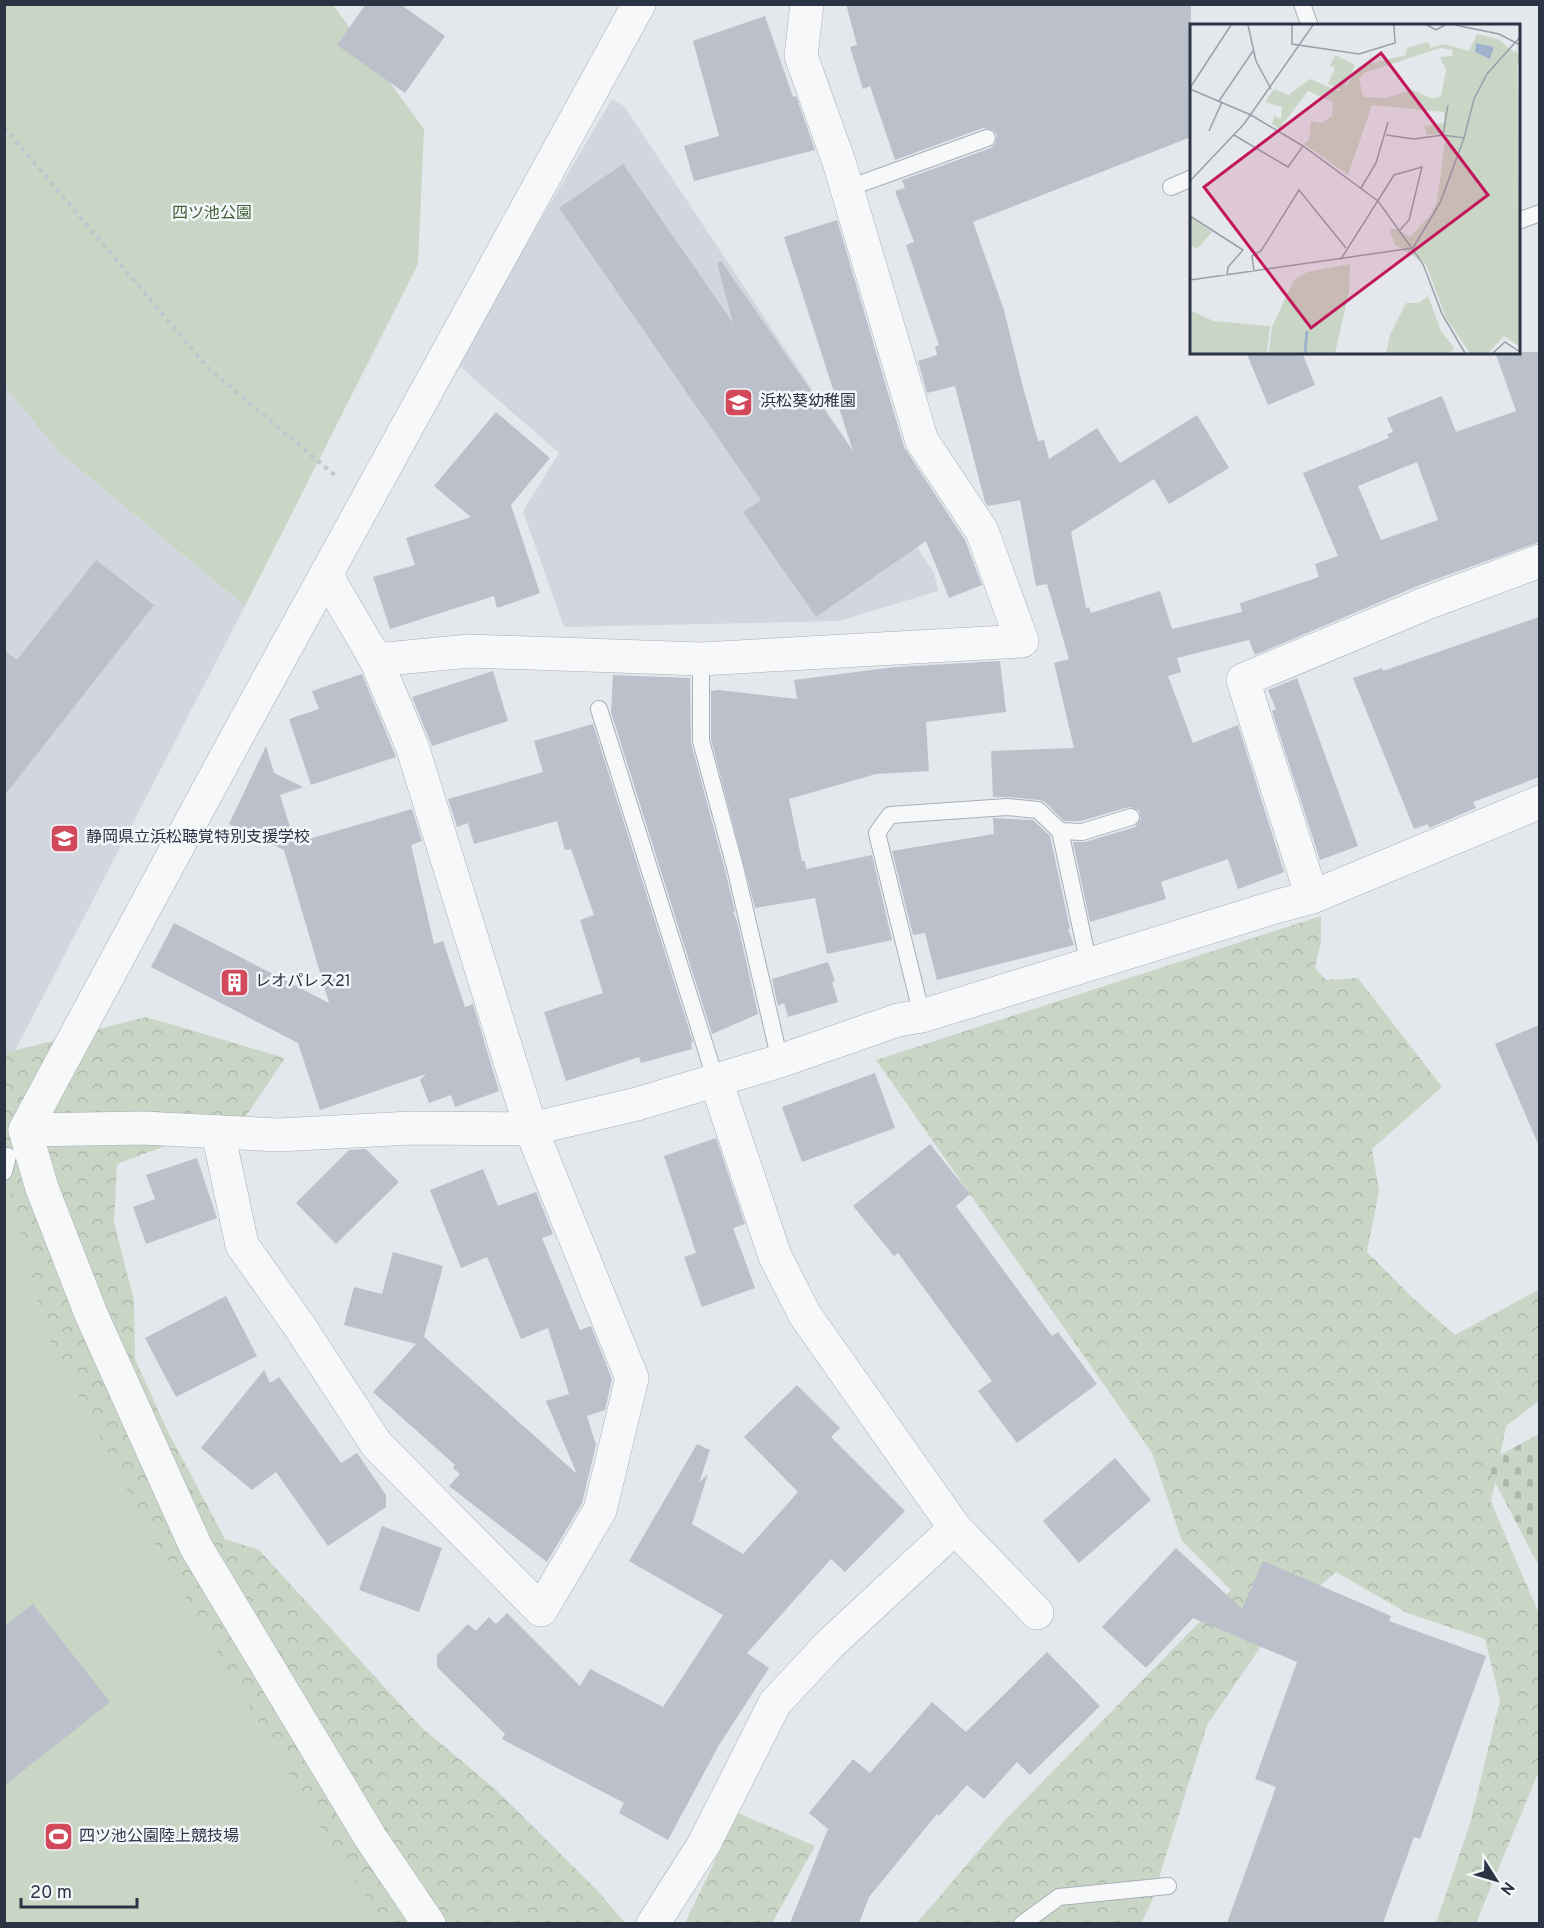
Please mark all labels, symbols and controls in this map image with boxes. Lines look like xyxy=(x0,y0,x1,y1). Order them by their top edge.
inset map xyxy=(1190,24,1520,354)
park label: 四ツ池公園 xyxy=(172,204,252,224)
school or university icon: 浜松葵幼稚園 xyxy=(723,386,755,418)
place label: 浜松葵幼稚園 xyxy=(760,392,856,412)
school or university icon: 静岡県立浜松聴覚特別支援学校 xyxy=(49,822,81,854)
place label: 静岡県立浜松聴覚特別支援学校 xyxy=(86,828,310,848)
building icon: レオパレス21 xyxy=(218,966,250,998)
place label: レオパレス21 xyxy=(255,972,351,992)
sports icon: 四ツ池公園陸上競技場 xyxy=(42,1821,74,1853)
place label: 四ツ池公園陸上競技場 xyxy=(79,1827,239,1847)
north arrow xyxy=(1466,1850,1526,1910)
scale bar xyxy=(21,1871,136,1909)
text: N xyxy=(1495,1877,1518,1898)
text: 20 m xyxy=(30,1882,72,1905)

